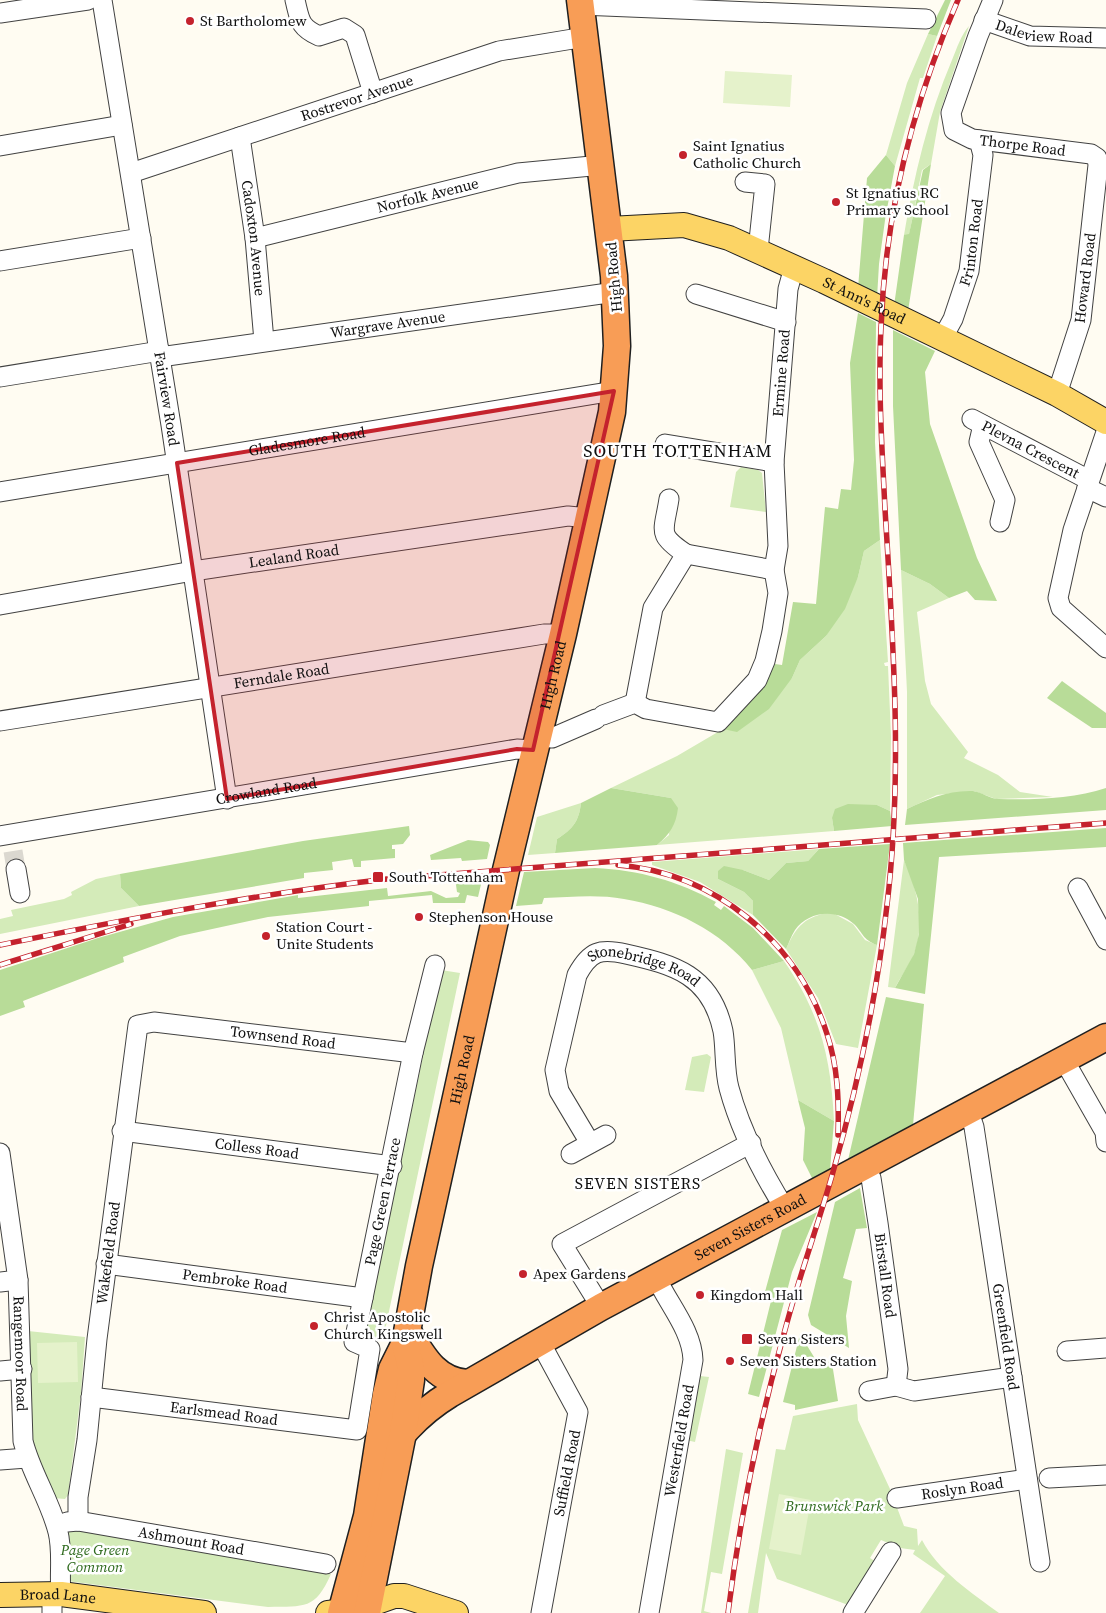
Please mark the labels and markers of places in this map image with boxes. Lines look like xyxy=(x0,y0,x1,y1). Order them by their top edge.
place label: St Bartholomew xyxy=(200,10,307,31)
marker: St Bartholomew xyxy=(184,15,196,27)
place label: Saint Ignatius Catholic Church xyxy=(693,135,801,173)
marker: Saint Ignatius Catholic Church xyxy=(677,149,689,161)
place label: St Ignatius RC Primary School xyxy=(846,182,949,220)
marker: St Ignatius RC Primary School xyxy=(830,196,842,208)
place label: South Tottenham xyxy=(389,866,504,887)
marker: South Tottenham xyxy=(371,870,385,884)
place label: Stephenson House xyxy=(429,906,553,927)
marker: Stephenson House xyxy=(413,911,425,923)
place label: Station Court - Unite Students xyxy=(276,916,374,954)
marker: Station Court - Unite Students xyxy=(260,930,272,942)
place label: Apex Gardens xyxy=(533,1263,626,1284)
marker: Apex Gardens xyxy=(517,1268,529,1280)
place label: Kingdom Hall xyxy=(710,1284,804,1305)
marker: Kingdom Hall xyxy=(694,1289,706,1301)
place label: Christ Apostolic Church Kingswell xyxy=(324,1306,443,1344)
marker: Christ Apostolic Church Kingswell xyxy=(308,1320,320,1332)
place label: Seven Sisters xyxy=(758,1328,845,1349)
marker: Seven Sisters xyxy=(740,1332,754,1346)
place label: Seven Sisters Station xyxy=(740,1350,877,1371)
marker: Seven Sisters Station xyxy=(724,1355,736,1367)

